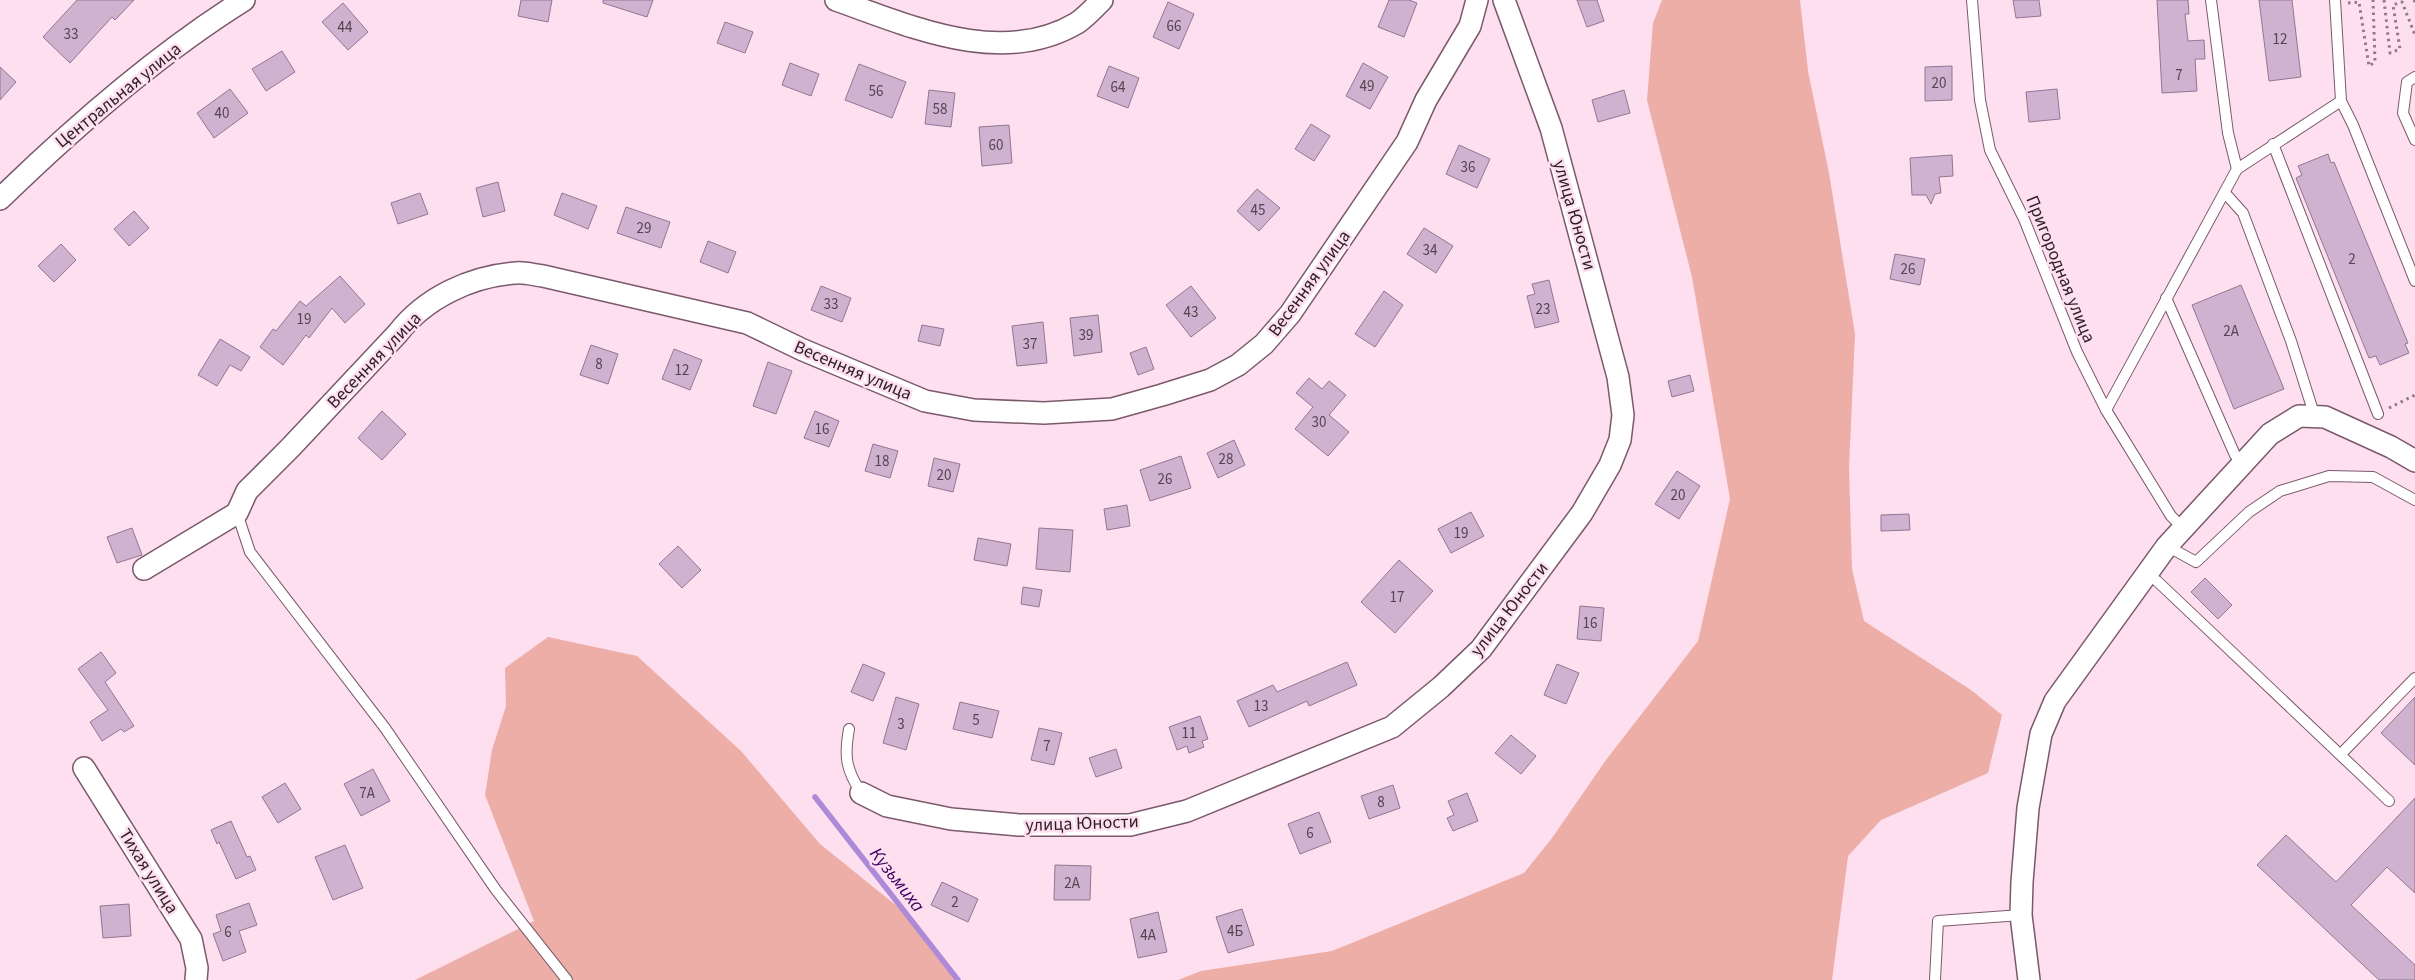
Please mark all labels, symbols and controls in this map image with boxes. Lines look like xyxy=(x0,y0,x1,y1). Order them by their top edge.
house number: 66 xyxy=(1167,16,1181,37)
house number: 44 xyxy=(338,17,353,38)
house number: 33 xyxy=(64,24,78,45)
house number: 12 xyxy=(2273,29,2287,50)
street label: Центральная улица xyxy=(50,37,187,154)
house number: 7 xyxy=(2175,65,2183,86)
house number: 20 xyxy=(1932,73,1946,94)
house number: 49 xyxy=(1360,76,1374,97)
house number: 64 xyxy=(1111,77,1126,98)
house number: 56 xyxy=(869,81,883,102)
house number: 58 xyxy=(933,99,947,120)
house number: 40 xyxy=(215,103,229,124)
house number: 60 xyxy=(989,135,1003,156)
house number: 36 xyxy=(1461,157,1475,178)
street label: улица Юности xyxy=(1547,157,1602,273)
street label: Пригородная улица xyxy=(2020,192,2101,347)
house number: 45 xyxy=(1251,200,1265,221)
house number: 29 xyxy=(637,218,651,239)
street label: Весенняя улица xyxy=(1262,225,1356,342)
house number: 34 xyxy=(1423,240,1438,261)
house number: 2 xyxy=(2348,249,2356,270)
house number: 26 xyxy=(1901,259,1915,280)
house number: 33 xyxy=(824,294,838,315)
house number: 23 xyxy=(1536,299,1550,320)
house number: 43 xyxy=(1184,302,1198,323)
street label: Весенняя улица xyxy=(322,306,427,414)
house number: 19 xyxy=(297,309,311,330)
house number: 2А xyxy=(2223,321,2240,342)
house number: 39 xyxy=(1079,325,1093,346)
street label: Весенняя улица xyxy=(790,334,916,407)
house number: 37 xyxy=(1023,334,1037,355)
house number: 8 xyxy=(595,354,603,375)
house number: 12 xyxy=(675,360,689,381)
house number: 30 xyxy=(1312,412,1326,433)
house number: 16 xyxy=(815,419,829,440)
house number: 28 xyxy=(1219,449,1233,470)
house number: 18 xyxy=(875,451,889,472)
house number: 20 xyxy=(937,465,951,486)
house number: 26 xyxy=(1158,469,1172,490)
house number: 20 xyxy=(1671,485,1685,506)
house number: 19 xyxy=(1454,523,1468,544)
street label: улица Юности xyxy=(1465,557,1554,662)
house number: 17 xyxy=(1390,587,1404,608)
house number: 16 xyxy=(1583,613,1597,634)
house number: 13 xyxy=(1254,696,1268,717)
house number: 5 xyxy=(972,710,980,731)
house number: 3 xyxy=(897,714,905,735)
house number: 11 xyxy=(1182,723,1196,744)
house number: 7 xyxy=(1043,736,1051,757)
house number: 7А xyxy=(359,783,376,804)
house number: 8 xyxy=(1377,792,1385,813)
street label: улица Юности xyxy=(1025,809,1139,838)
house number: 6 xyxy=(1306,823,1314,844)
street label: Тихая улица xyxy=(113,824,185,919)
water label: Кузьмиха xyxy=(863,842,931,918)
house number: 2А xyxy=(1064,873,1081,894)
house number: 2 xyxy=(951,892,959,913)
house number: 4Б xyxy=(1227,921,1243,942)
house number: 6 xyxy=(224,922,232,943)
house number: 4А xyxy=(1140,925,1157,946)

